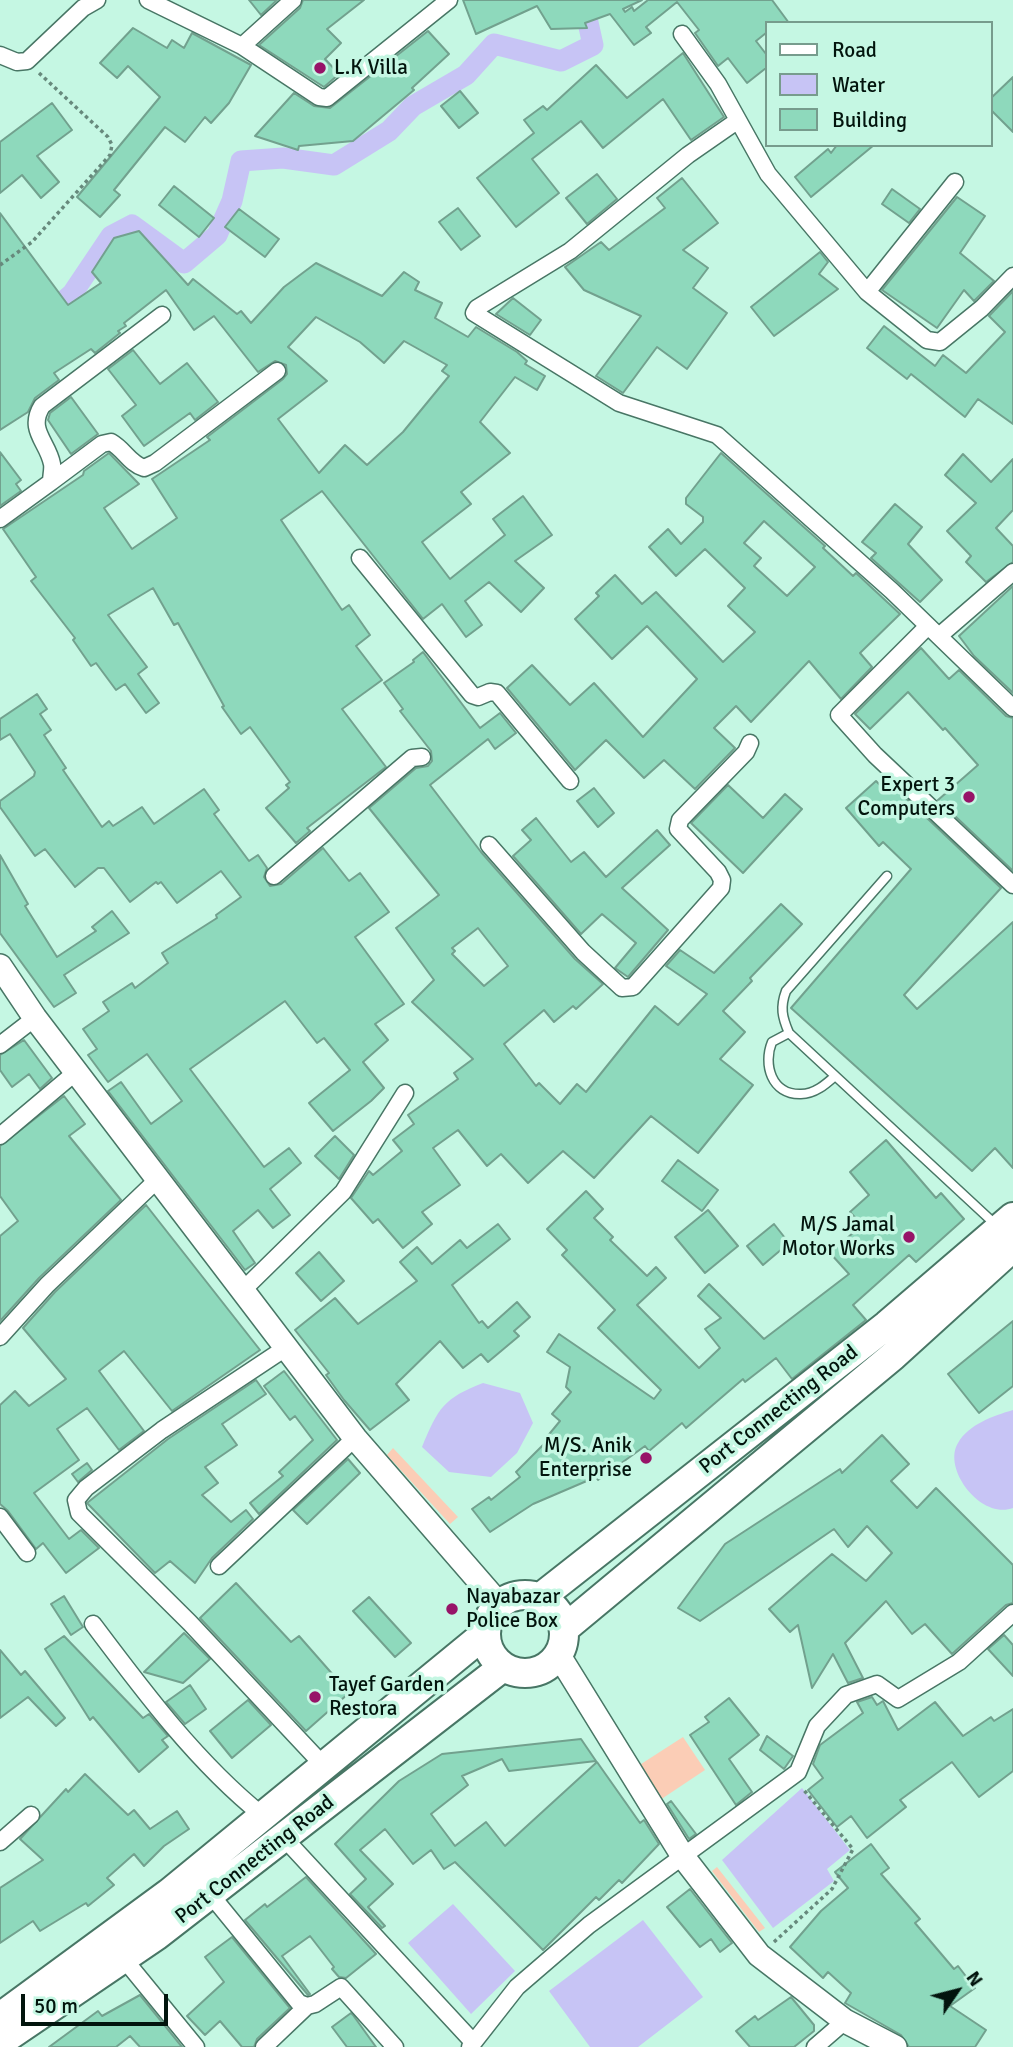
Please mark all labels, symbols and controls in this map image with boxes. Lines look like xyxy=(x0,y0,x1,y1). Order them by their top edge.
legend xyxy=(764,21,992,147)
text: Road xyxy=(832,37,877,63)
place label: L.K Villa xyxy=(334,55,408,81)
marker: L.K Villa xyxy=(312,60,328,76)
text: Water xyxy=(832,72,885,98)
text: Building xyxy=(832,107,907,133)
place label: Expert 3 Computers xyxy=(858,772,955,822)
marker: Expert 3 Computers xyxy=(961,789,977,805)
place label: M/S Jamal Motor Works xyxy=(781,1212,895,1262)
marker: M/S Jamal Motor Works xyxy=(901,1229,917,1245)
street label: Port Connecting Road xyxy=(695,1340,863,1480)
place label: M/S. Anik Enterprise xyxy=(539,1433,632,1483)
marker: M/S. Anik Enterprise xyxy=(638,1450,654,1466)
place label: Nayabazar Police Box xyxy=(466,1584,560,1634)
marker: Nayabazar Police Box xyxy=(444,1601,460,1617)
place label: Tayef Garden Restora xyxy=(329,1672,445,1722)
marker: Tayef Garden Restora xyxy=(307,1689,323,1705)
street label: Port Connecting Road xyxy=(171,1790,339,1930)
north arrow xyxy=(922,1956,992,2026)
text: N xyxy=(961,1967,988,1991)
scale bar xyxy=(24,1980,172,2024)
text: 50 m xyxy=(34,1993,78,2019)

